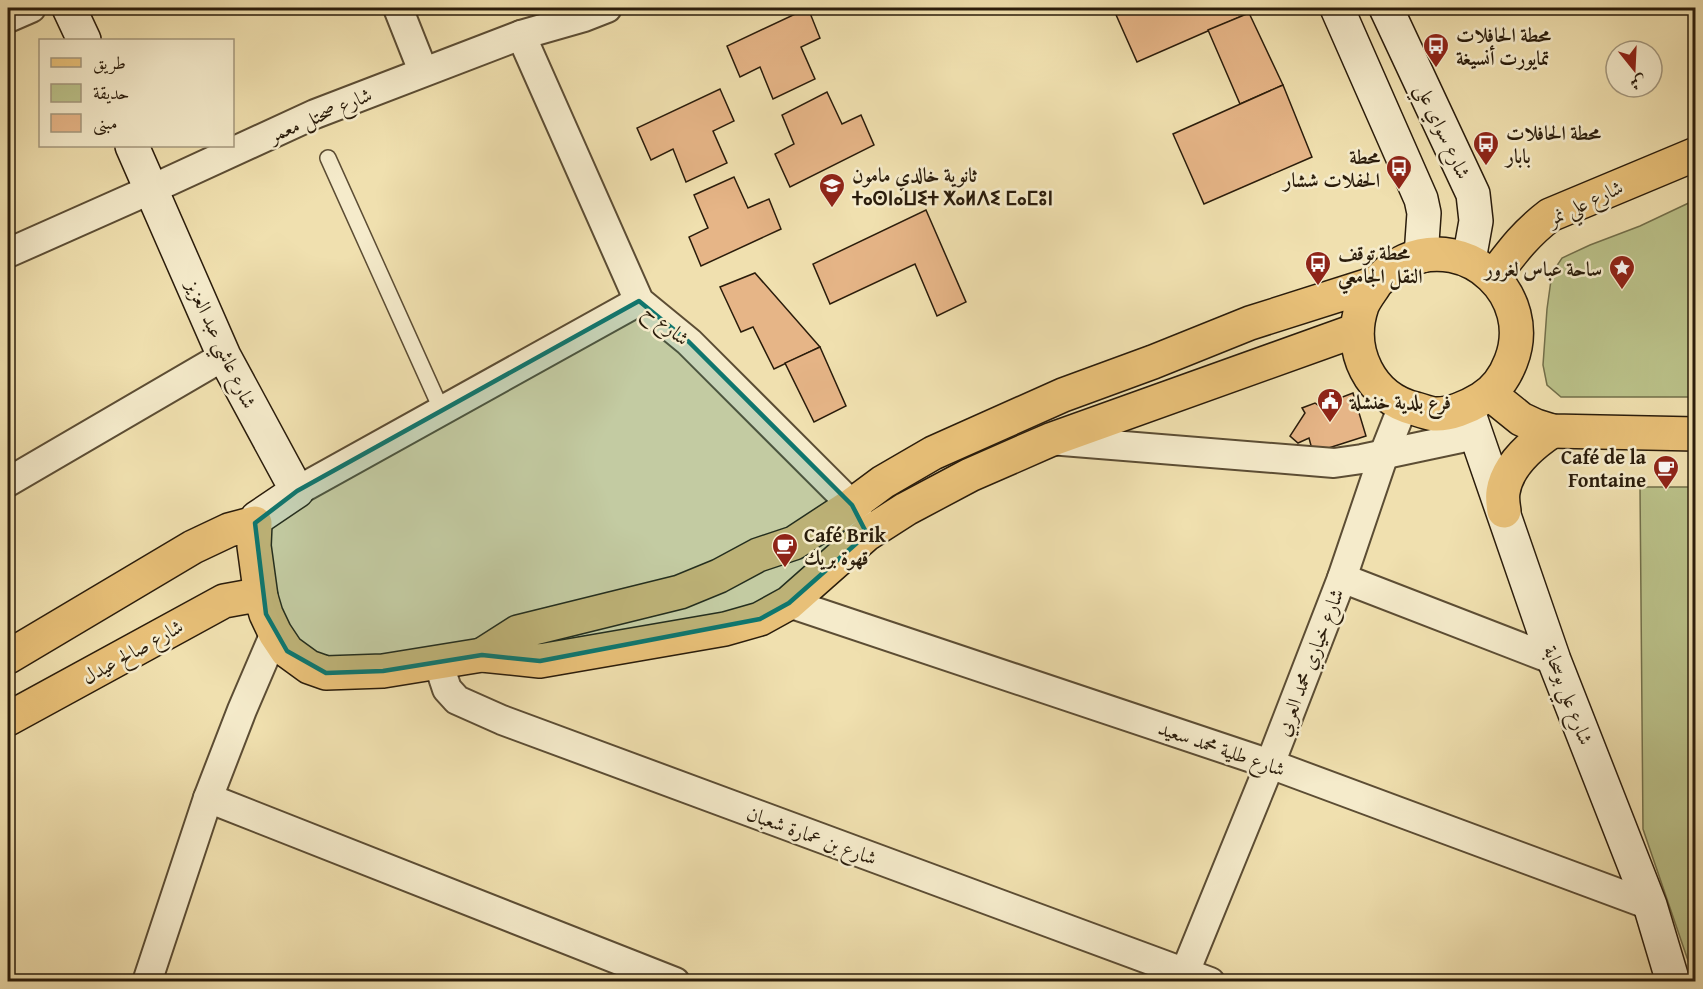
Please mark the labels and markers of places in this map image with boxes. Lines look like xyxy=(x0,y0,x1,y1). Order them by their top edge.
place label: محطة الحافلات تمايورت أنسيغة xyxy=(1456,20,1552,72)
bus stop icon: محطة الحافلات تمايورت أنسيغة xyxy=(1421,31,1451,69)
place label: محطة الحافلات بابار xyxy=(1504,118,1602,170)
bus stop icon: محطة الحافلات بابار xyxy=(1471,129,1501,167)
place label: محطة الحفلات ششار xyxy=(1281,142,1381,194)
bus stop icon: محطة الحفلات ششار xyxy=(1384,153,1414,191)
place label: ثانوية خالدي مامون ⵜⴰⵙⵏⴰⵡⵉⵜ ⵅⴰⵍⴷⵉ ⵎⴰⵎⵓⵏ xyxy=(852,160,1053,212)
school or university icon: ثانوية خالدي مامون ⵜⴰⵙⵏⴰⵡⵉⵜ ⵅⴰⵍⴷⵉ ⵎⴰⵎⵓⵏ xyxy=(817,171,847,209)
place label: محطة توقف النقل الجامعي xyxy=(1338,238,1423,295)
bus stop icon: محطة توقف النقل الجامعي xyxy=(1303,249,1333,287)
place icon: ساحة عباس لغرور xyxy=(1607,253,1637,291)
place label: ساحة عباس لغرور xyxy=(1483,254,1602,283)
public building icon: فرع بلدية خنشلة xyxy=(1315,386,1345,424)
place label: فرع بلدية خنشلة xyxy=(1348,387,1451,419)
place label: Café de la Fontaine xyxy=(1561,442,1647,494)
cafe icon: Café de la Fontaine xyxy=(1651,453,1681,491)
place label: Café Brik قهوة بريك xyxy=(804,520,887,572)
cafe icon: Café Brik قهوة بريك xyxy=(770,531,800,569)

